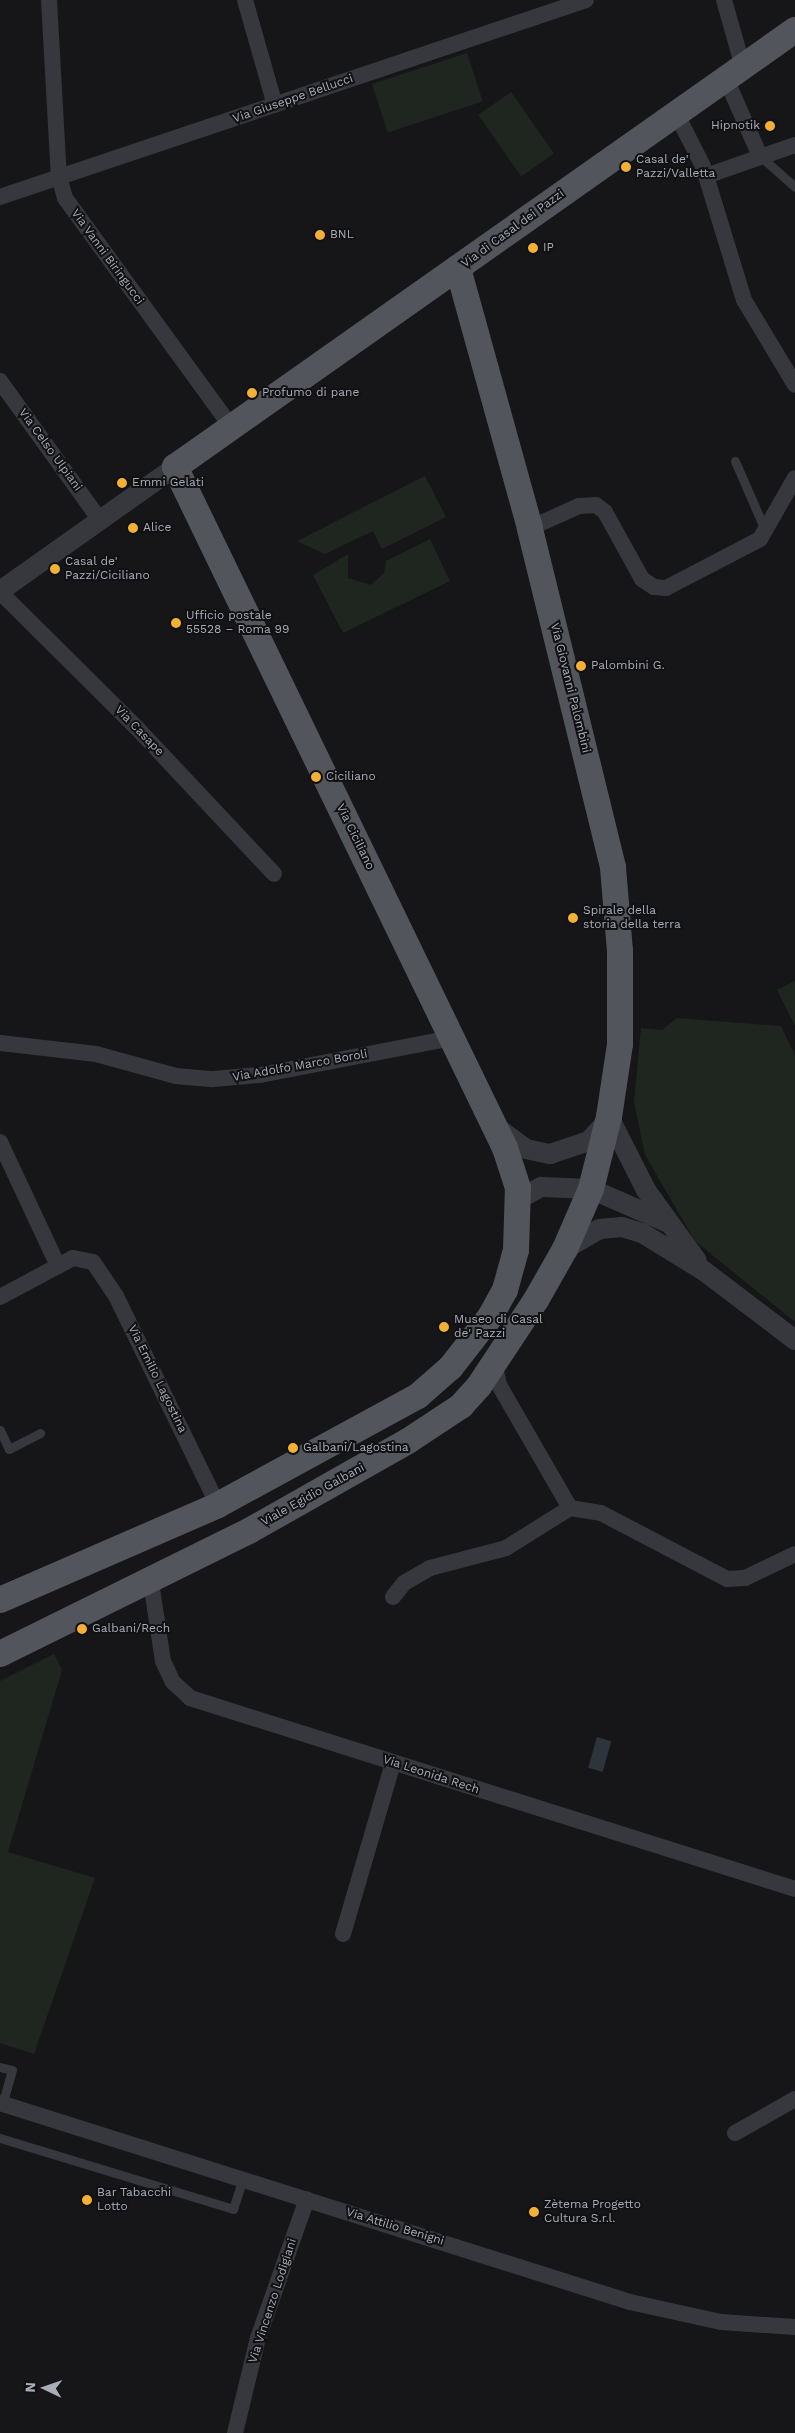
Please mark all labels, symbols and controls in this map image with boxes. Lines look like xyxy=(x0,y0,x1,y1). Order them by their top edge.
street label: Via Giuseppe Bellucci xyxy=(231,72,355,126)
place label: Hipnotik xyxy=(711,119,760,133)
marker: Hipnotik xyxy=(764,120,776,132)
place label: Casal de' Pazzi/Valletta xyxy=(636,153,715,181)
marker: Casal de' Pazzi/Valletta xyxy=(620,161,632,173)
street label: Via di Casal dei Pazzi xyxy=(458,187,568,271)
street label: Via Vanni Biringucci xyxy=(67,206,147,308)
place label: BNL xyxy=(330,228,354,242)
marker: BNL xyxy=(314,229,326,241)
place label: IP xyxy=(543,241,554,255)
marker: IP xyxy=(527,242,539,254)
place label: Profumo di pane xyxy=(262,386,359,400)
marker: Profumo di pane xyxy=(246,387,258,399)
street label: Via Celso Ulpiani xyxy=(15,406,85,494)
place label: Emmi Gelati xyxy=(132,476,204,490)
marker: Emmi Gelati xyxy=(116,477,128,489)
place label: Alice xyxy=(143,521,171,535)
marker: Alice xyxy=(127,522,139,534)
place label: Casal de' Pazzi/Ciciliano xyxy=(65,555,150,583)
marker: Casal de' Pazzi/Ciciliano xyxy=(49,563,61,575)
place label: Ufficio postale 55528 – Roma 99 xyxy=(186,609,290,637)
marker: Ufficio postale 55528 – Roma 99 xyxy=(170,617,182,629)
street label: Via Giovanni Palombini xyxy=(547,621,593,755)
place label: Palombini G. xyxy=(591,659,665,673)
marker: Palombini G. xyxy=(575,660,587,672)
street label: Via Casape xyxy=(111,703,167,759)
place label: Ciciliano xyxy=(326,770,376,784)
marker: Ciciliano xyxy=(310,771,322,783)
street label: Via Ciciliano xyxy=(333,802,377,872)
place label: Spirale della storia della terra xyxy=(583,904,682,932)
marker: Spirale della storia della terra xyxy=(567,912,579,924)
street label: Via Adolfo Marco Boroli xyxy=(231,1047,369,1085)
place label: Museo di Casal de' Pazzi xyxy=(454,1313,543,1341)
marker: Museo di Casal de' Pazzi xyxy=(438,1321,450,1333)
street label: Via Emilio Lagostina xyxy=(125,1323,189,1435)
place label: Galbani/Lagostina xyxy=(303,1441,409,1455)
marker: Galbani/Lagostina xyxy=(287,1442,299,1454)
street label: Viale Egidio Galbani xyxy=(259,1461,367,1529)
place label: Galbani/Rech xyxy=(92,1622,170,1636)
marker: Galbani/Rech xyxy=(76,1623,88,1635)
street label: Via Leonida Rech xyxy=(381,1753,481,1797)
place label: Bar Tabacchi Lotto xyxy=(97,2186,172,2214)
marker: Bar Tabacchi Lotto xyxy=(81,2194,93,2206)
place label: Zètema Progetto Cultura S.r.l. xyxy=(544,2198,641,2226)
street label: Via Attilio Benigni xyxy=(344,2205,446,2249)
marker: Zètema Progetto Cultura S.r.l. xyxy=(528,2206,540,2218)
street label: Via Vincenzo Lodigiani xyxy=(246,2237,300,2365)
north arrow xyxy=(20,2363,70,2413)
text: N xyxy=(22,2382,38,2393)

